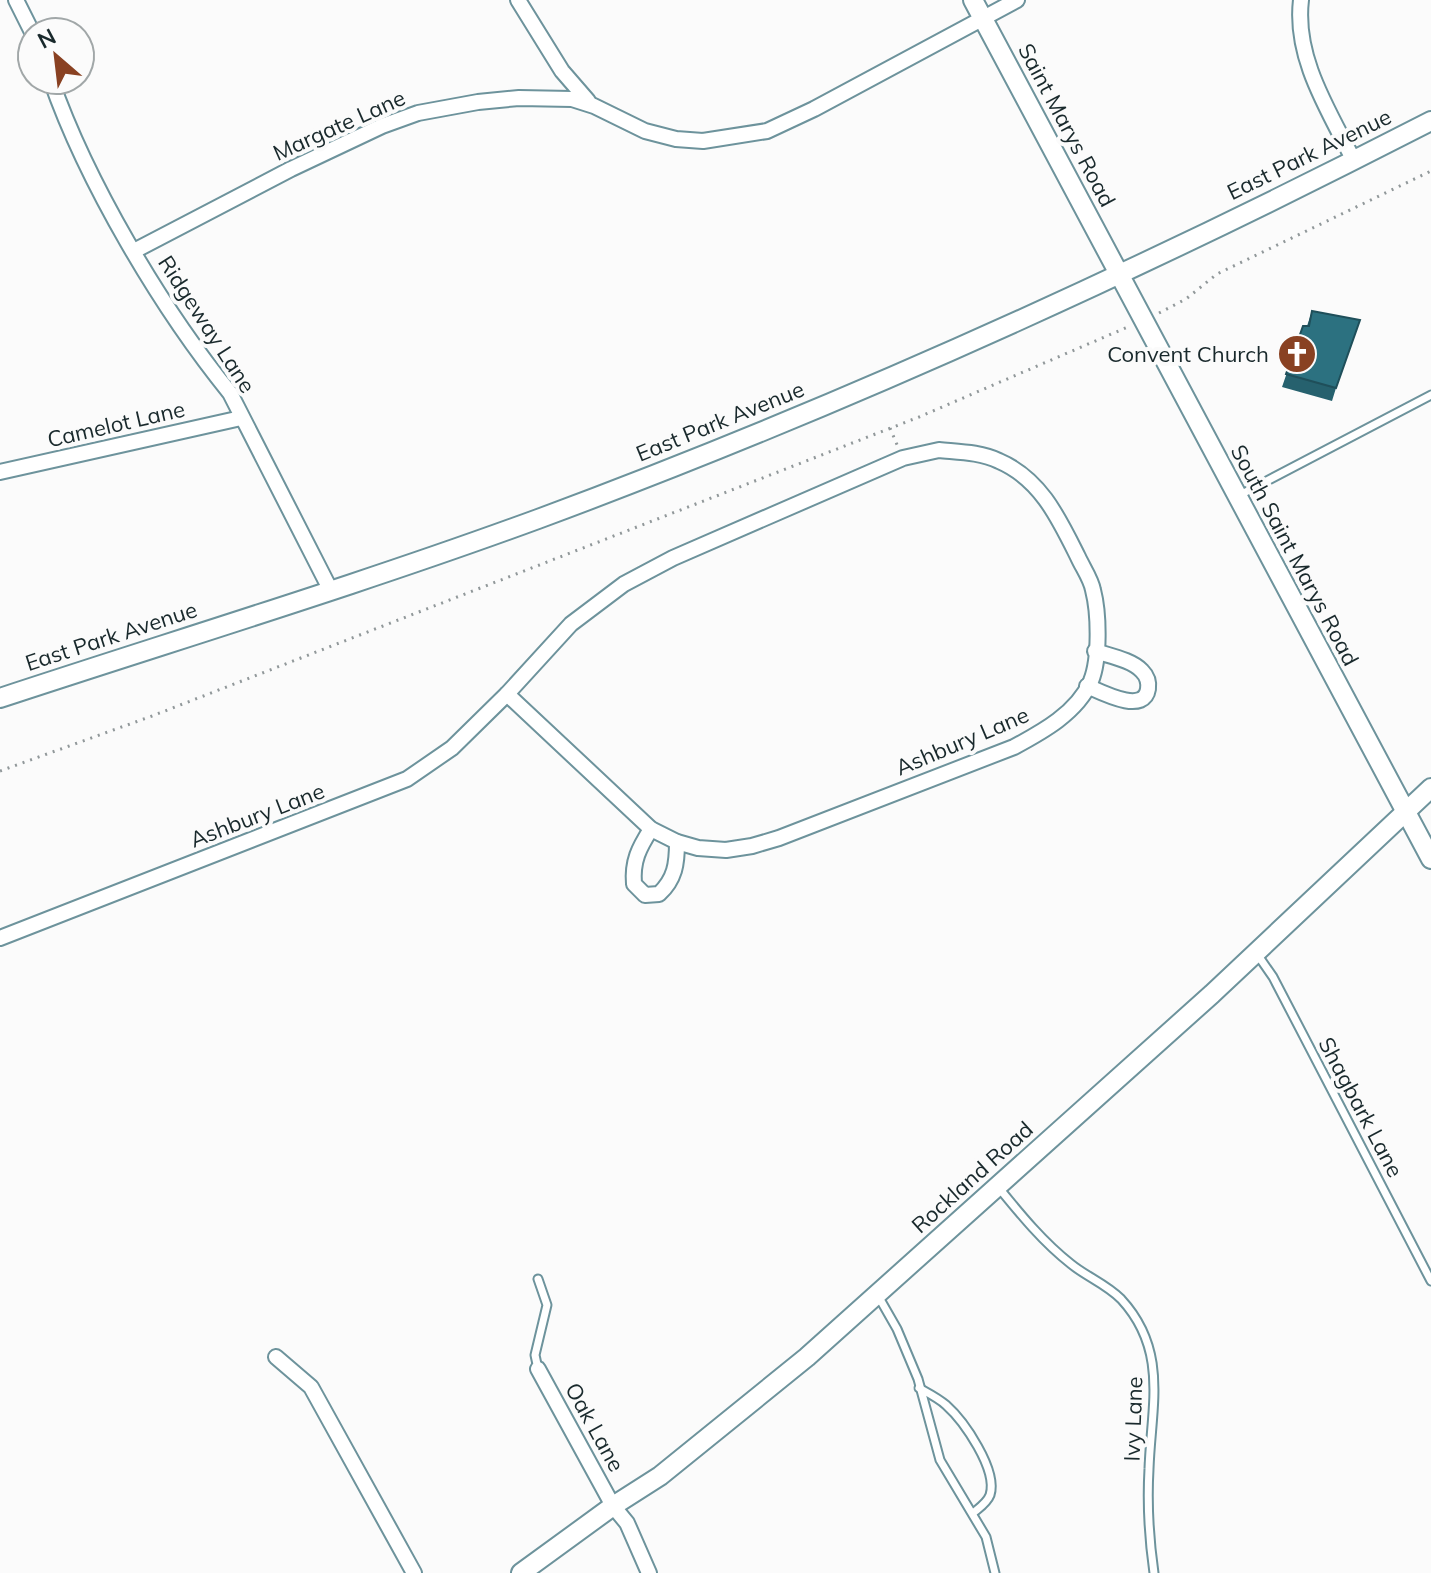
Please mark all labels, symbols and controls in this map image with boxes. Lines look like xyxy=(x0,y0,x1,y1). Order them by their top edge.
north arrow xyxy=(16,16,96,96)
text: N xyxy=(33,22,61,55)
street label: Saint Marys Road xyxy=(1012,38,1122,212)
street label: Margate Lane xyxy=(269,83,409,167)
street label: East Park Avenue xyxy=(1222,102,1396,206)
street label: Ridgeway Lane xyxy=(152,250,262,398)
church icon: Convent Church xyxy=(1276,333,1318,375)
place label: Convent Church xyxy=(1107,340,1269,368)
street label: East Park Avenue xyxy=(632,375,808,467)
street label: Camelot Lane xyxy=(44,395,188,453)
street label: South Saint Marys Road xyxy=(1225,440,1365,670)
street label: East Park Avenue xyxy=(22,595,200,677)
street label: Ashbury Lane xyxy=(891,700,1033,782)
street label: Ashbury Lane xyxy=(186,777,328,853)
street label: Shagbark Lane xyxy=(1312,1032,1410,1182)
street label: Rockland Road xyxy=(905,1115,1039,1239)
street label: Ivy Lane xyxy=(1118,1376,1148,1462)
street label: Oak Lane xyxy=(559,1378,631,1476)

